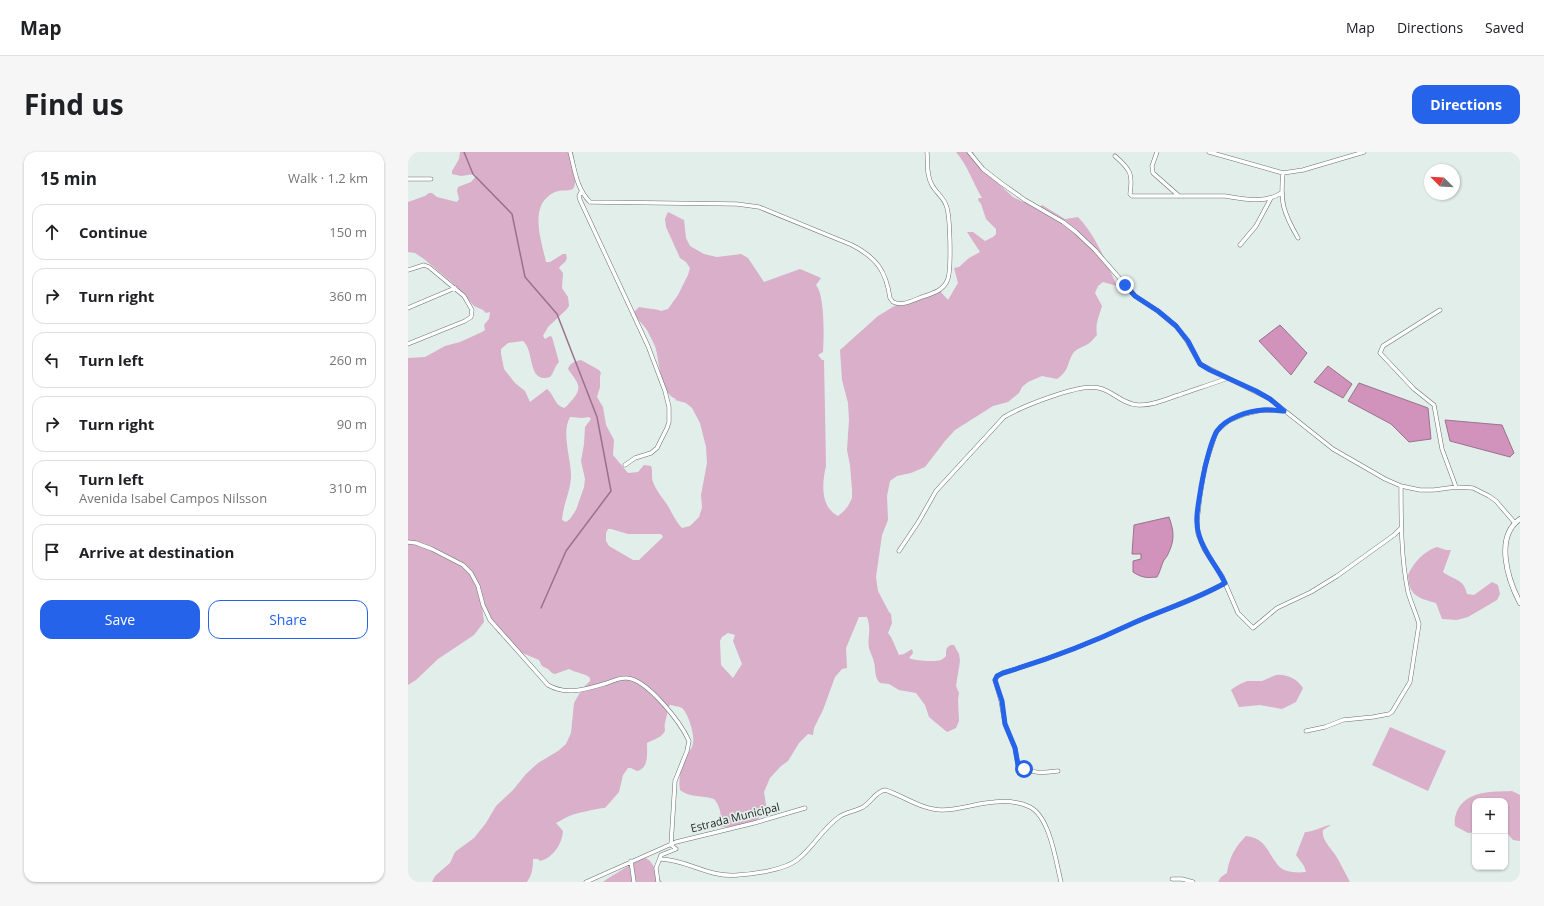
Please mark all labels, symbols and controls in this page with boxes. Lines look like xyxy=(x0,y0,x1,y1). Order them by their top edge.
text: Map xyxy=(20,15,61,41)
text: Map xyxy=(1346,18,1375,37)
text: Directions xyxy=(1397,18,1463,37)
text: Saved xyxy=(1485,18,1524,37)
text: Find us xyxy=(24,85,124,123)
button: Directions xyxy=(1412,85,1520,124)
north arrow xyxy=(1424,164,1460,200)
text: 15 min xyxy=(40,167,97,190)
text: Walk · 1.2 km xyxy=(288,169,368,187)
icon: ahead xyxy=(41,221,63,243)
text: Continue xyxy=(79,222,147,242)
text: 150 m xyxy=(329,223,367,241)
route end xyxy=(1116,276,1134,294)
icon: right xyxy=(41,285,63,307)
text: Turn right xyxy=(79,286,154,306)
text: 360 m xyxy=(329,287,367,305)
icon: left xyxy=(41,349,63,371)
text: Turn left xyxy=(79,350,144,370)
text: 260 m xyxy=(329,351,367,369)
icon: right xyxy=(41,413,63,435)
text: Turn right xyxy=(79,414,154,434)
text: 90 m xyxy=(337,415,367,433)
text: Turn left xyxy=(79,469,144,489)
icon: left xyxy=(41,477,63,499)
text: 310 m xyxy=(329,479,367,497)
text: Avenida Isabel Campos Nilsson xyxy=(79,489,267,507)
icon: arrive xyxy=(41,541,63,563)
text: Arrive at destination xyxy=(79,542,234,562)
button: Save xyxy=(40,600,200,639)
button: Share xyxy=(208,600,368,639)
route start xyxy=(1015,760,1033,778)
map controls xyxy=(1472,798,1508,870)
button: + xyxy=(1472,798,1508,834)
street label: Estrada Municipal xyxy=(689,799,781,835)
button: − xyxy=(1472,834,1508,870)

